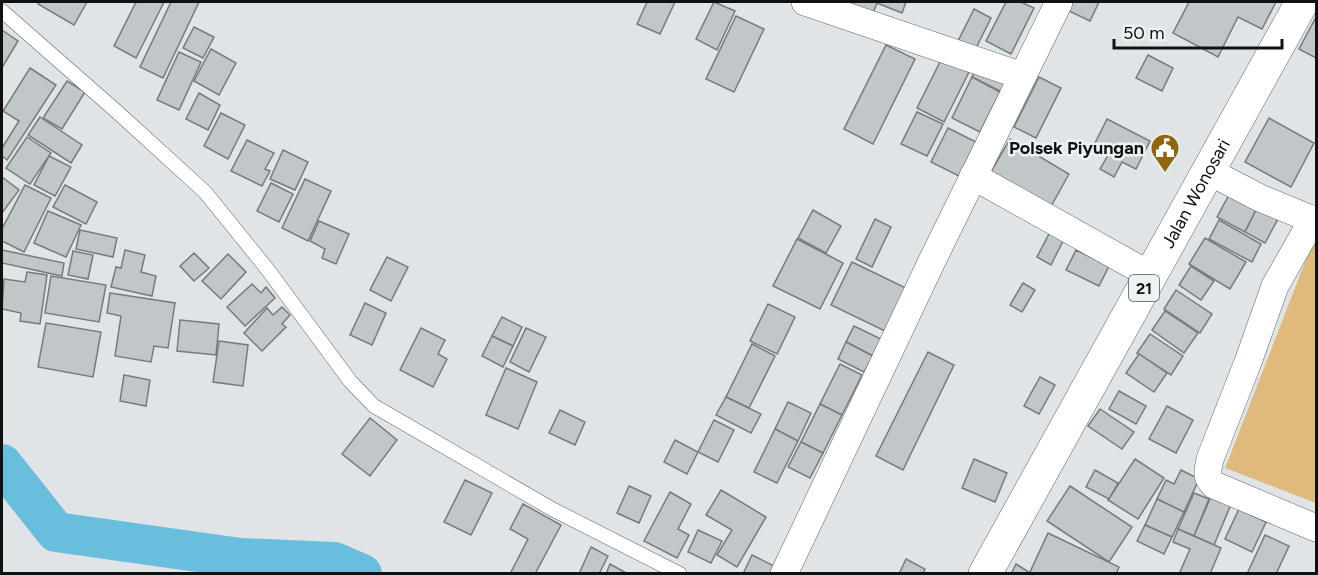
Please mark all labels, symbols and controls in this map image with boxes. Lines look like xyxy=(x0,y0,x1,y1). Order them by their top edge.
scale bar xyxy=(1114,12,1282,50)
text: 50 m xyxy=(1123,22,1165,44)
public building icon: Polsek Piyungan xyxy=(1149,132,1181,174)
street label: Jalan Wonosari xyxy=(1157,135,1235,252)
place label: Polsek Piyungan xyxy=(1009,137,1144,159)
road number: 21 xyxy=(1129,275,1159,301)

